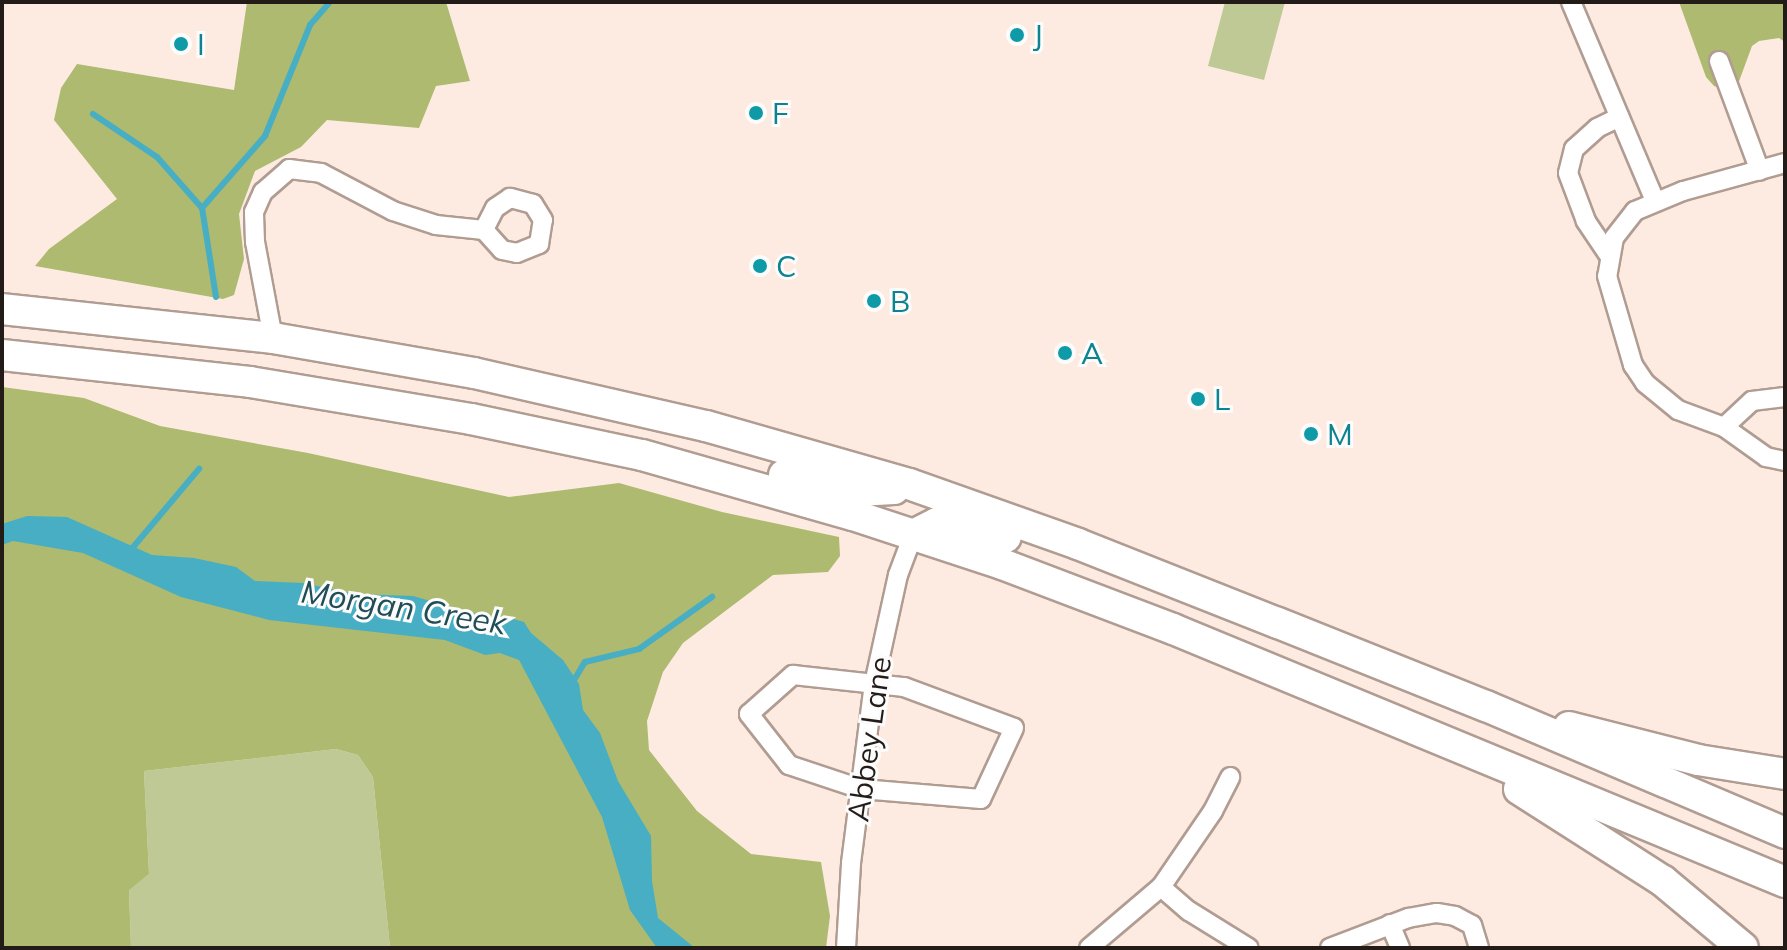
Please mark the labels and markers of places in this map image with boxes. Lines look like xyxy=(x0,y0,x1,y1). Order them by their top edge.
place label: J xyxy=(1033,17,1043,53)
place label: I xyxy=(197,26,205,62)
marker: J xyxy=(1008,26,1026,44)
marker: I xyxy=(172,35,190,53)
place label: F xyxy=(772,95,789,131)
marker: F xyxy=(747,104,765,122)
place label: C xyxy=(776,248,797,284)
marker: C xyxy=(751,257,769,275)
place label: B xyxy=(890,283,910,319)
marker: B xyxy=(865,292,883,310)
place label: A xyxy=(1081,335,1103,371)
marker: A xyxy=(1056,344,1074,362)
place label: L xyxy=(1214,381,1230,417)
marker: L xyxy=(1189,390,1207,408)
place label: M xyxy=(1327,416,1353,452)
marker: M xyxy=(1302,425,1320,443)

